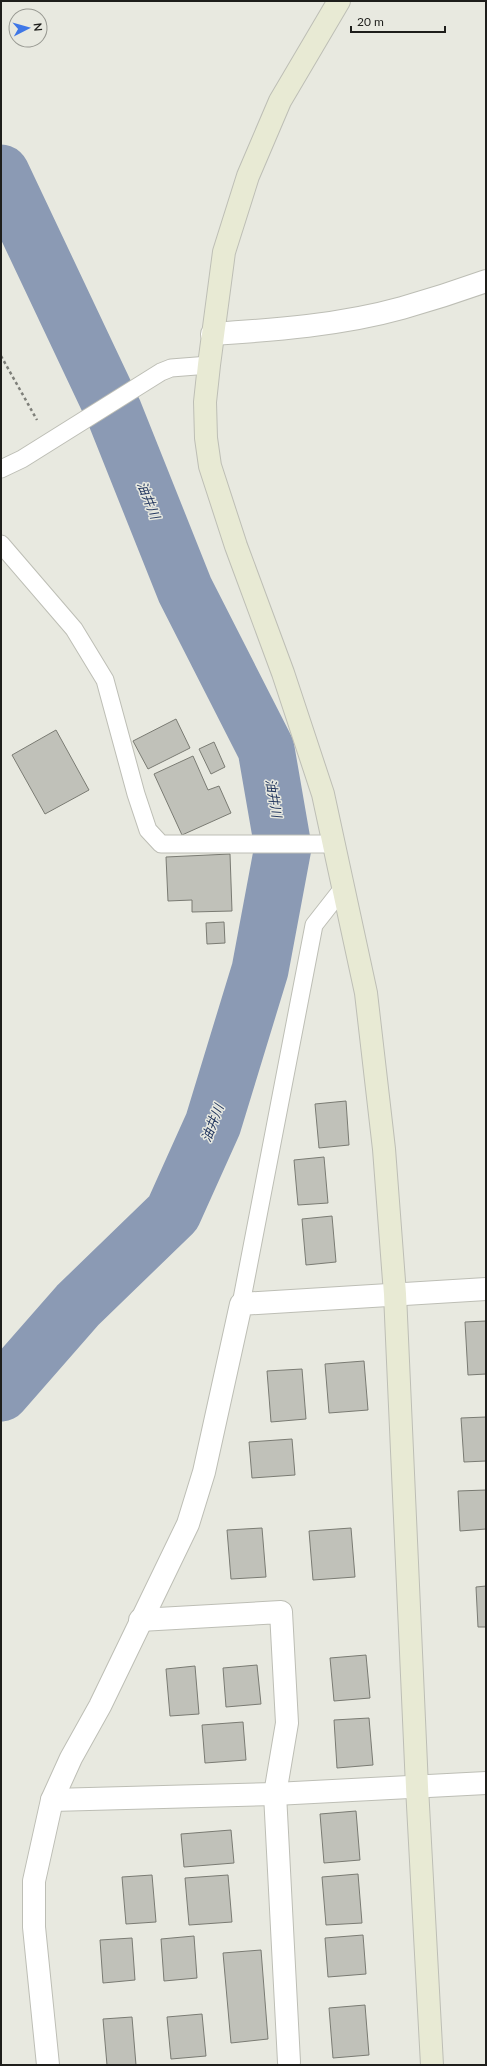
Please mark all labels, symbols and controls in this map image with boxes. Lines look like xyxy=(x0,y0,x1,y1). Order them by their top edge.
north arrow xyxy=(8,8,48,48)
scale bar xyxy=(351,8,445,34)
text: 20 m xyxy=(357,14,384,29)
text: N xyxy=(32,22,45,32)
water label: 油井川 xyxy=(134,479,164,523)
water label: 油井川 xyxy=(263,777,286,821)
water label: 油井川 xyxy=(198,1100,227,1144)

